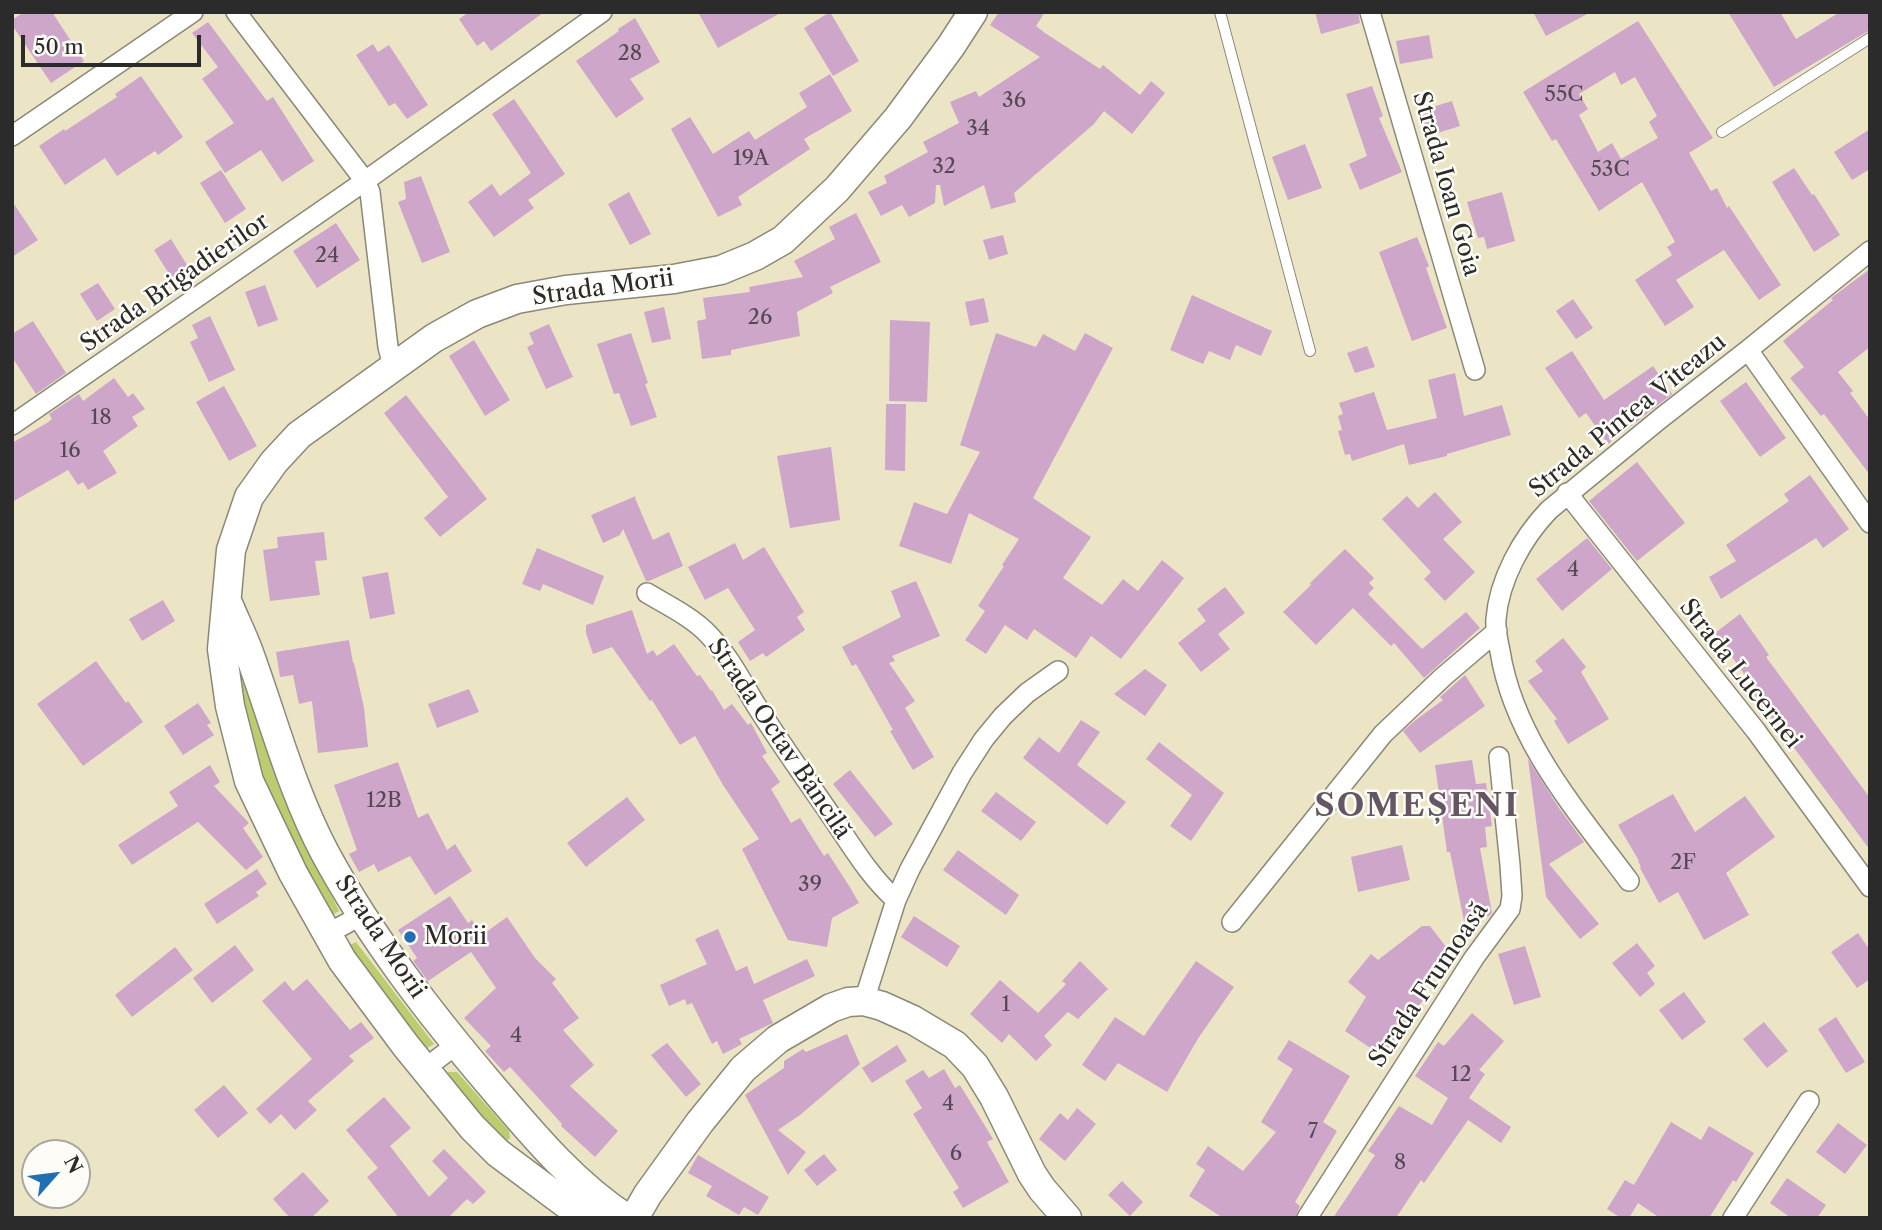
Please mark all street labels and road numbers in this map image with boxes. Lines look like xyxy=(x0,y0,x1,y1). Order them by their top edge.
street label: Strada Ioan Goia xyxy=(1406,88,1486,280)
street label: Strada Brigadierilor xyxy=(75,207,275,359)
street label: Strada Morii xyxy=(531,264,675,312)
street label: Strada Pintea Viteazu xyxy=(1524,328,1732,504)
street label: Strada Lucernei xyxy=(1673,594,1807,754)
street label: Strada Octav Băncilă xyxy=(701,633,857,845)
street label: Strada Morii xyxy=(328,870,432,1004)
street label: Strada Frumoasă xyxy=(1363,897,1495,1073)

